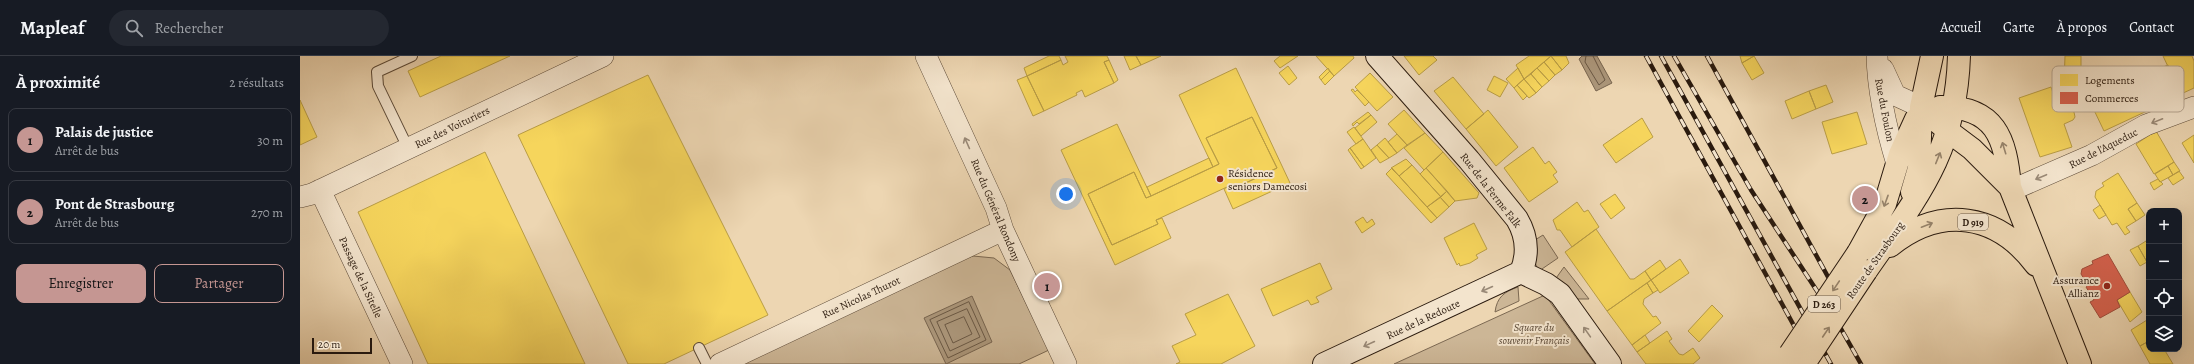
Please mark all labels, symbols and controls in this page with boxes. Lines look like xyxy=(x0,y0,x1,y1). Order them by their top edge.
search box xyxy=(109,10,389,46)
text: Mapleaf xyxy=(20,15,85,41)
icon: search xyxy=(123,17,145,39)
text: Rechercher xyxy=(155,18,224,38)
text: Accueil xyxy=(1940,18,1981,37)
text: Carte xyxy=(2003,18,2035,37)
text: À propos xyxy=(2057,18,2107,37)
text: Contact xyxy=(2129,18,2174,37)
legend xyxy=(2052,66,2184,112)
text: À proximité xyxy=(16,71,100,94)
text: Logements xyxy=(2085,73,2135,88)
text: 2 résultats xyxy=(229,74,284,91)
street label: Rue du Foulon xyxy=(1871,77,1898,143)
text: Commerces xyxy=(2085,91,2138,106)
street label: Rue des Voituriers xyxy=(412,103,492,152)
one-way arrow xyxy=(2152,117,2164,125)
text: Palais de justice xyxy=(55,122,153,142)
street label: Rue de l'Aqueduc xyxy=(2066,125,2140,172)
text: 1 xyxy=(28,132,32,149)
text: 30 m xyxy=(257,132,283,149)
one-way arrow xyxy=(963,137,970,149)
text: Arrêt de bus xyxy=(55,142,119,159)
one-way arrow xyxy=(2000,142,2007,155)
street label: Rue de la Ferme Falk xyxy=(1457,150,1525,231)
one-way arrow xyxy=(1935,152,1943,164)
street label: Rue du Général Rondony xyxy=(967,156,1024,264)
place label: Résidence seniors Damecosi xyxy=(1228,166,1307,194)
marker: Résidence seniors Damecosi xyxy=(1215,174,1225,184)
one-way arrow xyxy=(2035,174,2047,181)
your location xyxy=(1056,184,1076,204)
pin: 2 xyxy=(1852,184,1878,214)
text: Pont de Strasbourg xyxy=(55,194,174,214)
one-way arrow xyxy=(1882,195,1890,207)
text: 2 xyxy=(27,204,33,221)
text: 270 m xyxy=(251,204,283,221)
map controls xyxy=(2146,208,2182,352)
button: + xyxy=(2146,208,2182,244)
text: Arrêt de bus xyxy=(55,214,119,231)
road number: D 919 xyxy=(1958,214,1988,230)
street label: Route de Strasbourg xyxy=(1843,218,1908,302)
one-way arrow xyxy=(1921,220,1933,228)
street label: Passage de la Sitelle xyxy=(335,234,386,320)
button: − xyxy=(2146,244,2182,280)
button: Enregistrer xyxy=(16,264,146,303)
button: Partager xyxy=(154,264,284,303)
pin: 1 xyxy=(1034,271,1060,301)
street label: Rue Nicolas Thurot xyxy=(820,273,903,322)
place label: Assurance Allianz xyxy=(2052,273,2099,301)
one-way arrow xyxy=(1832,280,1840,291)
button: locate xyxy=(2146,280,2182,316)
marker: Assurance Allianz xyxy=(2102,281,2112,291)
one-way arrow xyxy=(1481,286,1493,294)
street label: Rue de la Redoute xyxy=(1384,296,1463,343)
road number: D 263 xyxy=(1808,296,1840,312)
button: layers xyxy=(2146,316,2182,352)
park label: Square du souvenir Français xyxy=(1499,320,1570,348)
one-way arrow xyxy=(1822,326,1830,337)
one-way arrow xyxy=(1583,327,1591,338)
scale bar xyxy=(312,336,372,355)
text: 20 m xyxy=(318,337,340,352)
one-way arrow xyxy=(1363,341,1375,348)

